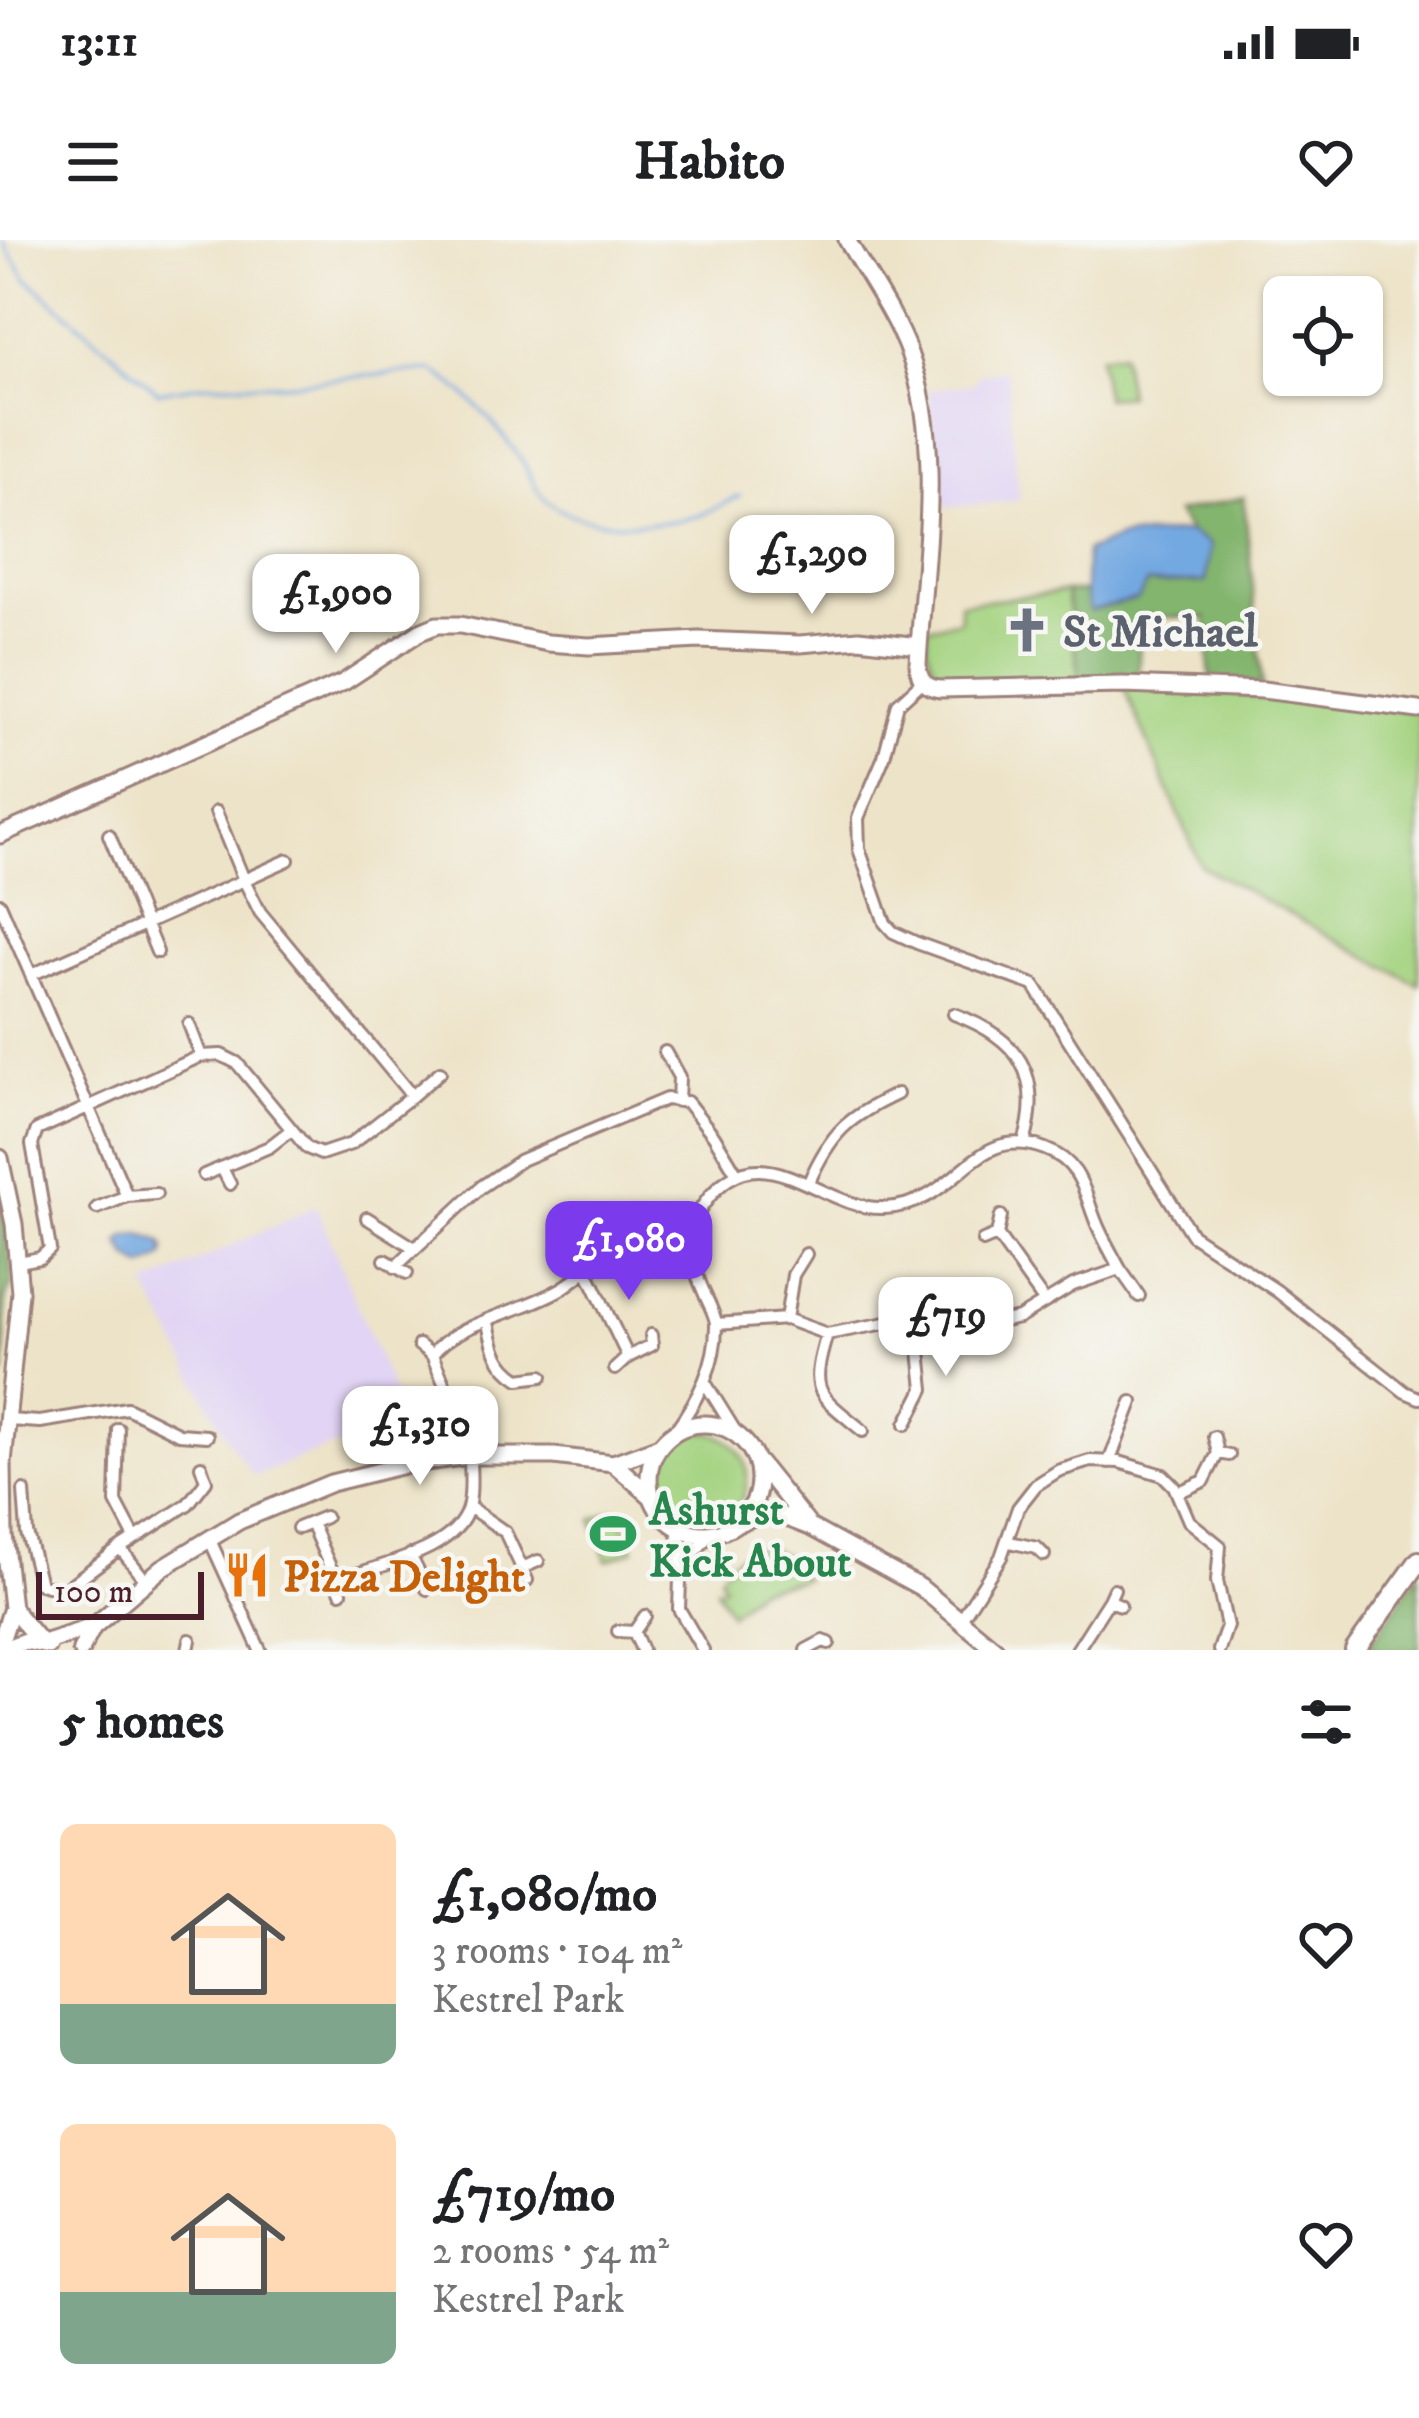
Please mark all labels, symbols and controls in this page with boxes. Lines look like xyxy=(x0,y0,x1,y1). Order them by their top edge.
text: 13:11 xyxy=(60,14,138,70)
icon: menu xyxy=(60,129,126,195)
text: Habito xyxy=(634,129,785,196)
icon: heart xyxy=(1293,129,1359,195)
map controls xyxy=(1263,276,1383,396)
button: locate xyxy=(1263,276,1383,396)
pin: £1,290 xyxy=(714,515,910,617)
text: £1,290 xyxy=(756,529,868,578)
pin: £1,900 xyxy=(238,554,434,656)
text: £1,900 xyxy=(279,568,393,617)
church icon: St Michael xyxy=(1002,605,1052,655)
place label: St Michael xyxy=(1063,605,1258,661)
pin: £1,080 xyxy=(531,1201,727,1303)
text: £1,080 xyxy=(572,1215,686,1264)
pin: £719 xyxy=(875,1277,1017,1379)
text: £719 xyxy=(905,1291,987,1340)
pin: £1,310 xyxy=(322,1386,518,1488)
text: £1,310 xyxy=(369,1400,471,1449)
place label: Ashurst Kick About xyxy=(648,1483,852,1591)
sports icon: Ashurst Kick About xyxy=(588,1509,638,1559)
restaurant icon: Pizza Delight xyxy=(222,1550,272,1600)
place label: Pizza Delight xyxy=(283,1550,526,1606)
scale bar xyxy=(36,1566,204,1619)
text: 100 m xyxy=(54,1572,133,1613)
icon: filters xyxy=(1293,1689,1359,1755)
text: 5 homes xyxy=(60,1690,224,1754)
text: £1,080/mo xyxy=(432,1863,657,1927)
icon: home xyxy=(156,1872,300,2016)
icon: heart xyxy=(1293,1911,1359,1977)
text: 3 rooms · 104 m² xyxy=(432,1927,682,1976)
text: Kestrel Park xyxy=(432,1976,624,2025)
text: £719/mo xyxy=(432,2163,615,2227)
icon: home xyxy=(156,2172,300,2316)
icon: heart xyxy=(1293,2211,1359,2277)
text: 2 rooms · 54 m² xyxy=(432,2227,669,2276)
text: Kestrel Park xyxy=(432,2276,624,2325)

